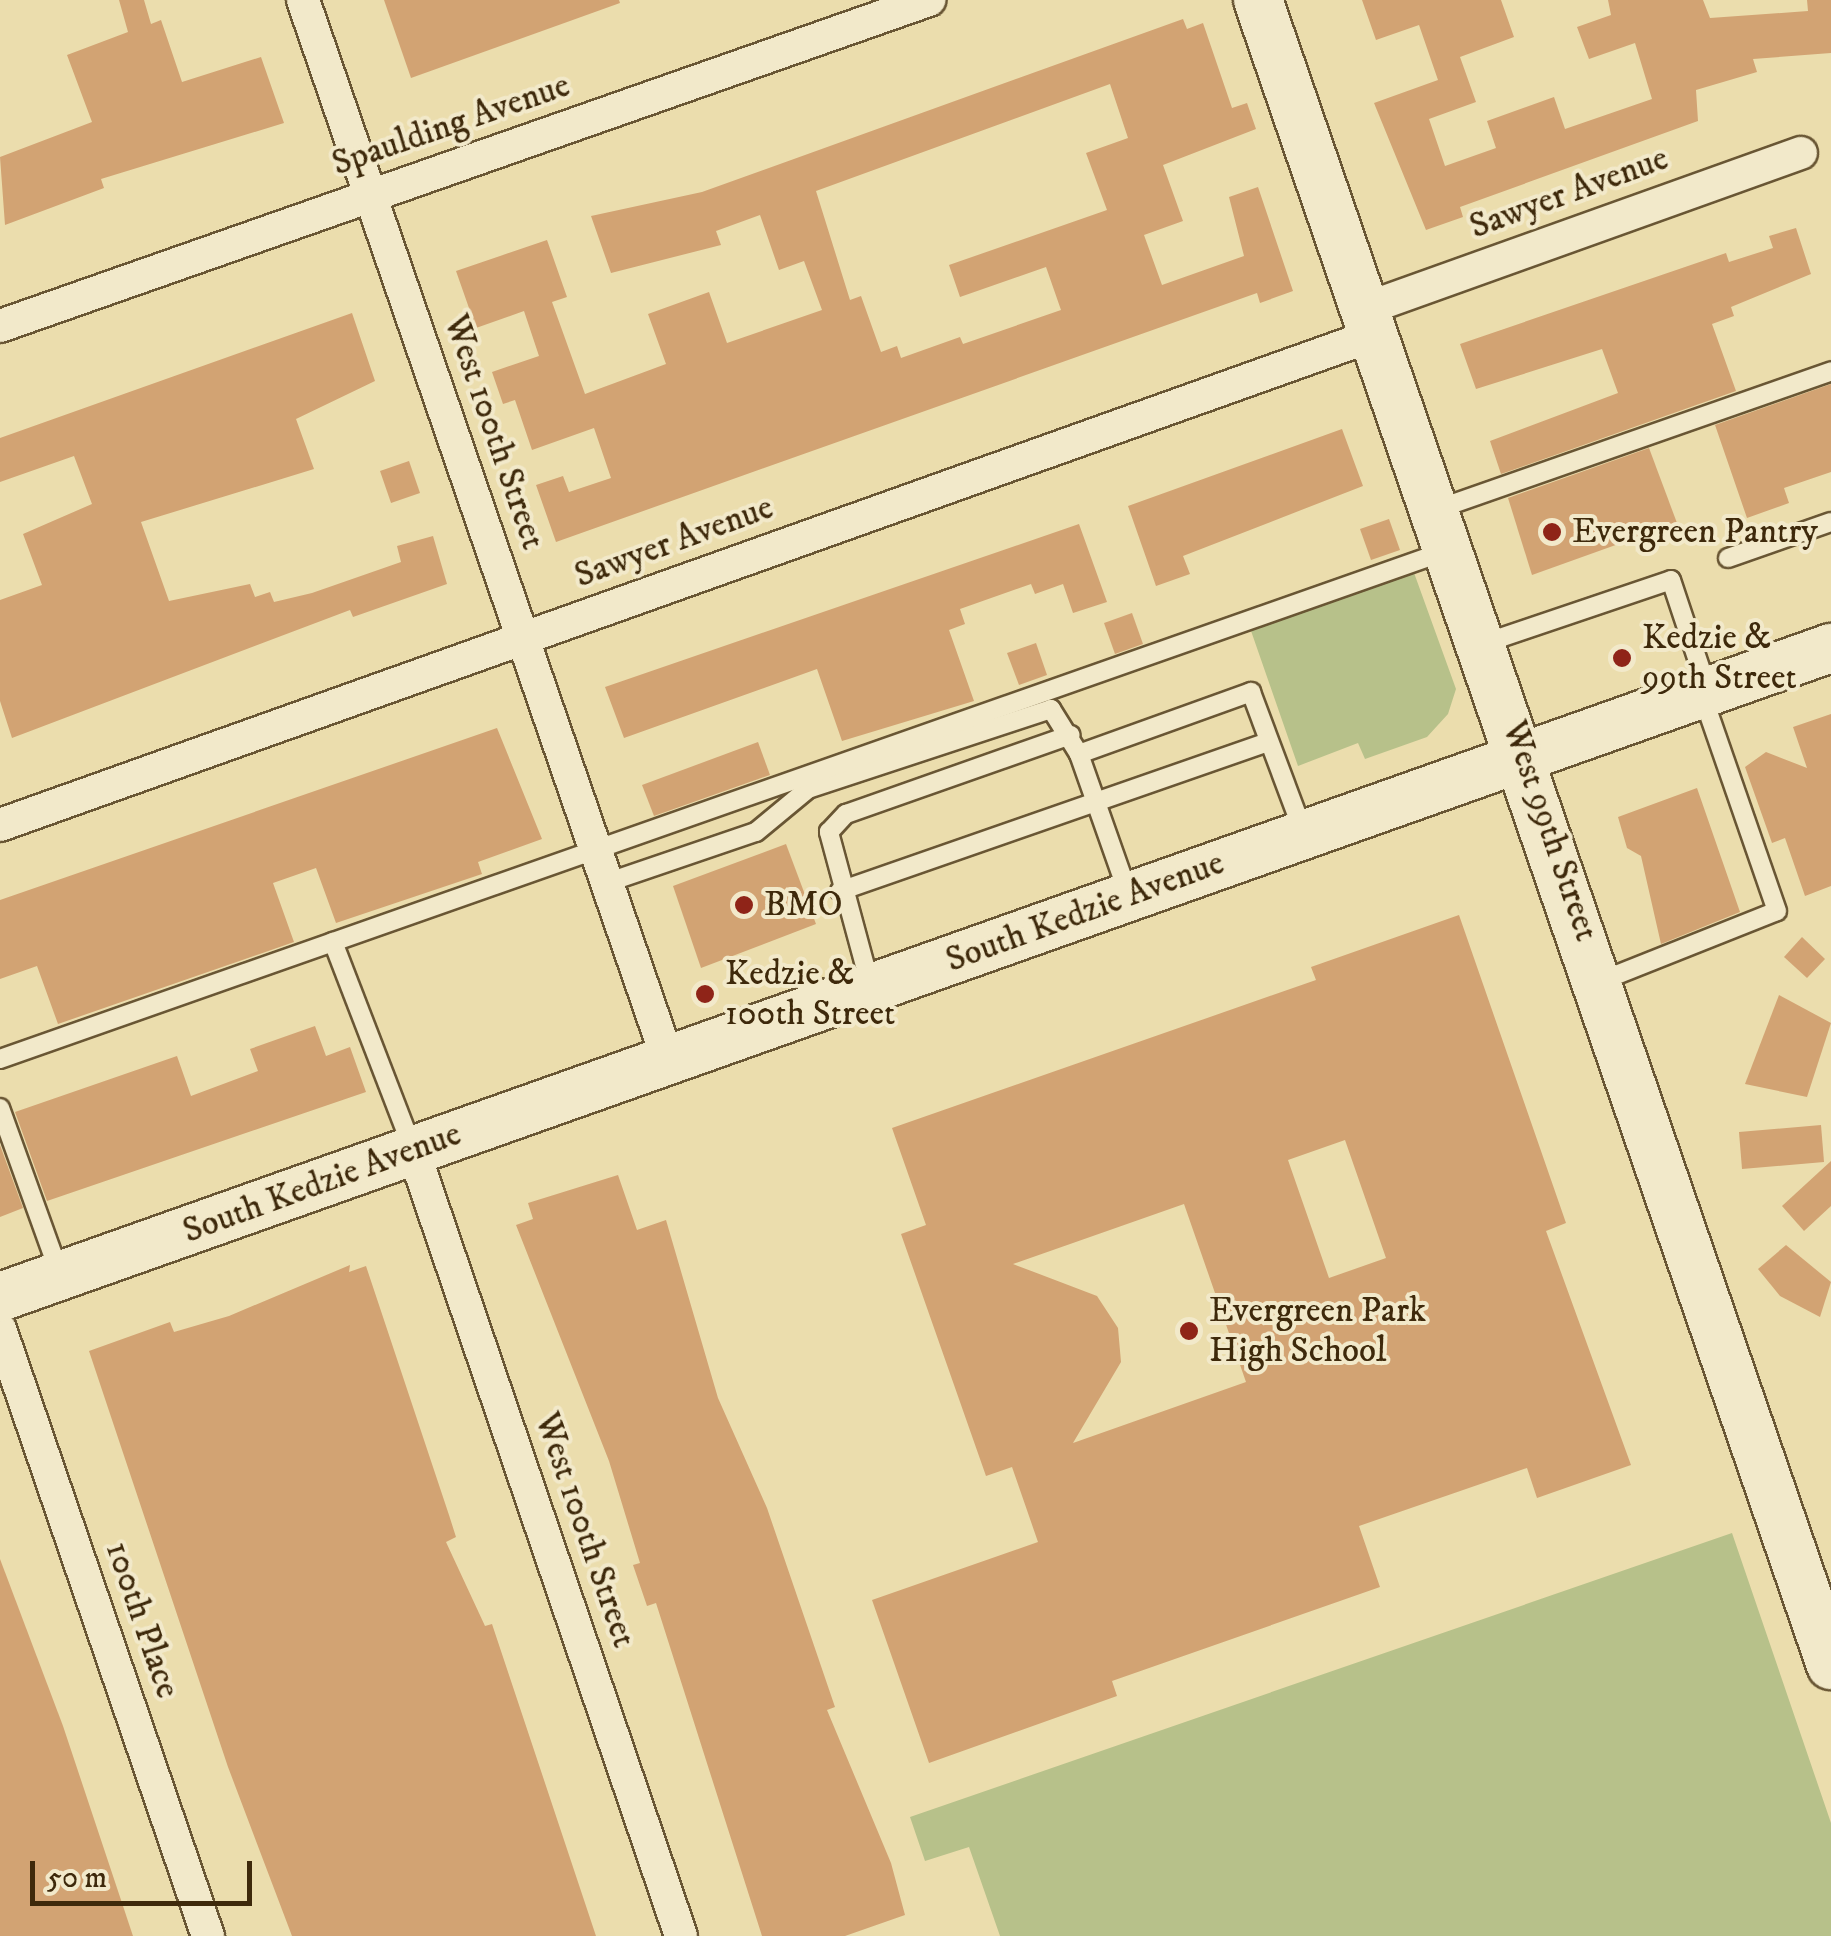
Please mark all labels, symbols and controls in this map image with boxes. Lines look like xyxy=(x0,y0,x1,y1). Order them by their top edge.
street label: Spaulding Avenue xyxy=(327,65,575,185)
street label: Sawyer Avenue xyxy=(1464,138,1674,248)
street label: West 100th Street xyxy=(434,309,554,555)
street label: Sawyer Avenue xyxy=(569,487,779,597)
place label: Evergreen Pantry xyxy=(1572,511,1818,553)
marker: Evergreen Pantry xyxy=(1541,521,1563,543)
place label: Kedzie & 99th Street xyxy=(1642,617,1797,699)
marker: Kedzie & 99th Street xyxy=(1611,647,1633,669)
street label: West 99th Street xyxy=(1493,715,1607,947)
street label: South Kedzie Avenue xyxy=(940,842,1230,982)
place label: BMO xyxy=(764,884,843,926)
marker: BMO xyxy=(733,894,755,916)
place label: Kedzie & 100th Street xyxy=(725,953,895,1035)
marker: Kedzie & 100th Street xyxy=(694,983,716,1005)
street label: South Kedzie Avenue xyxy=(177,1113,467,1253)
place label: Evergreen Park High School xyxy=(1209,1290,1426,1372)
marker: Evergreen Park High School xyxy=(1178,1320,1200,1342)
street label: West 100th Street xyxy=(525,1407,645,1653)
street label: 100th Place xyxy=(96,1536,188,1704)
scale bar xyxy=(35,1841,258,1903)
text: 50 m xyxy=(47,1860,107,1897)

